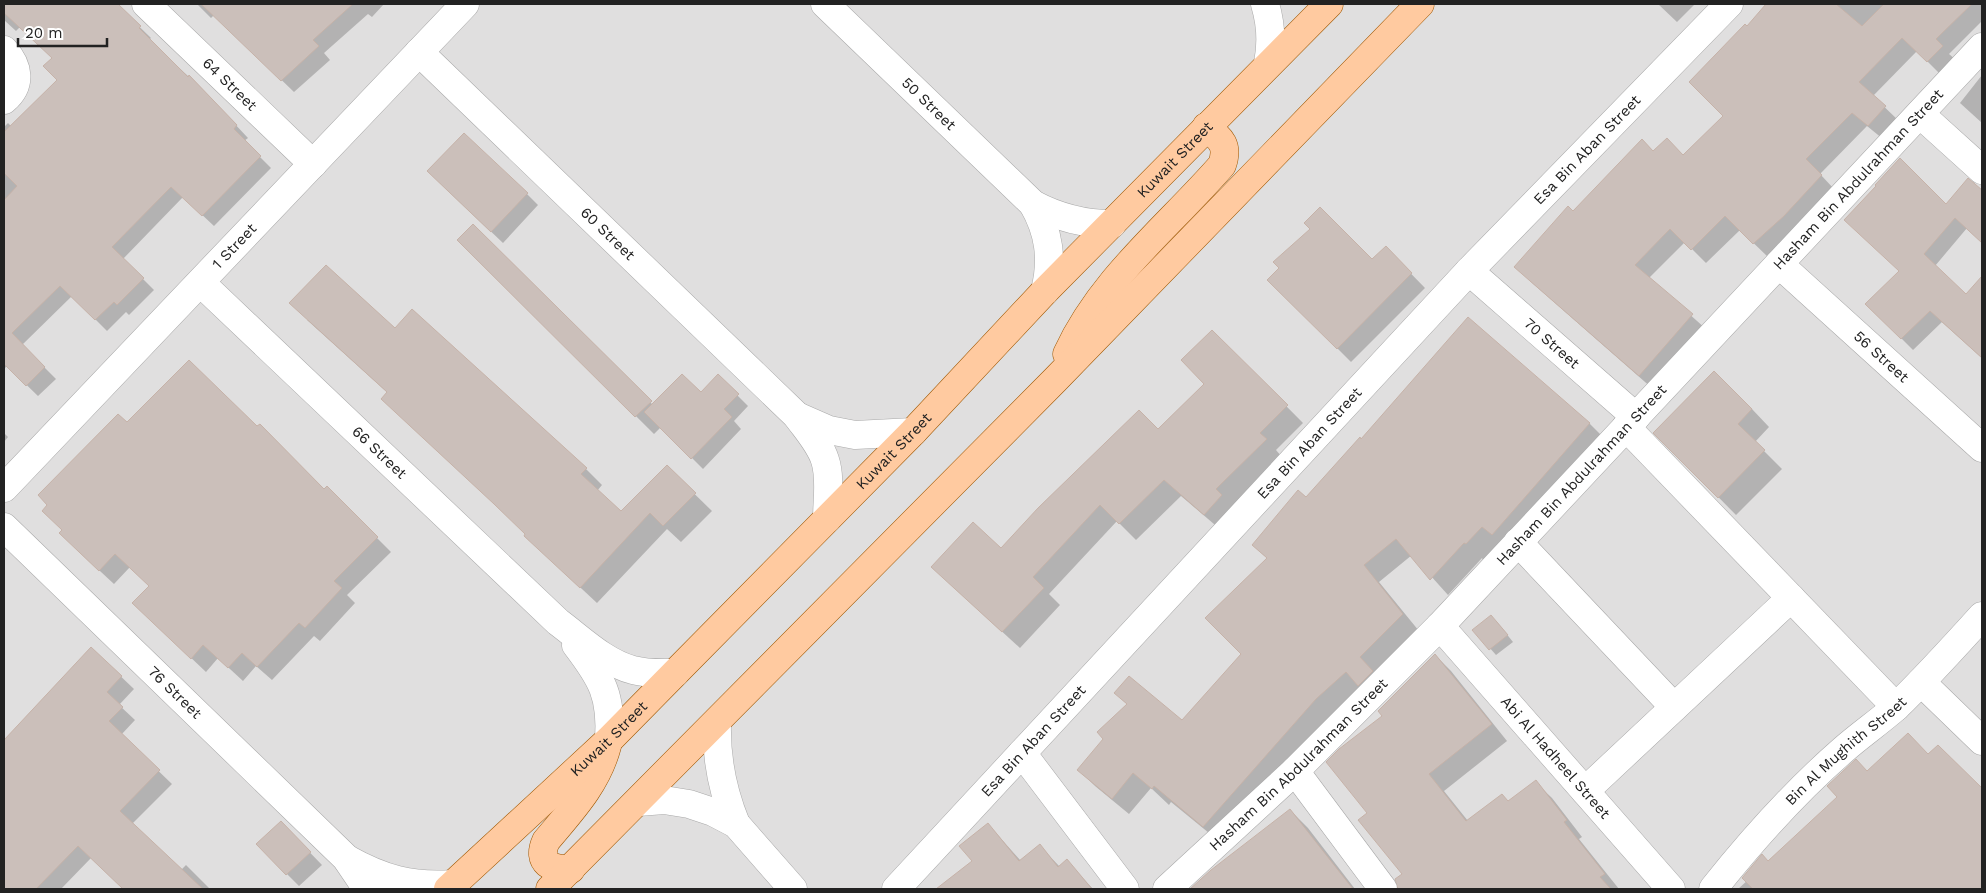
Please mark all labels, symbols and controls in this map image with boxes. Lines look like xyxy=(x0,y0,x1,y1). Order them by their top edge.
scale bar xyxy=(18,15,106,47)
text: 20 m xyxy=(25,24,63,42)
street label: 64 Street xyxy=(199,54,261,115)
street label: 50 Street xyxy=(898,74,960,134)
street label: Hasham Bin Abdulrahman Street xyxy=(1769,85,1947,273)
street label: Esa Bin Aban Street xyxy=(1530,91,1645,208)
street label: Kuwait Street xyxy=(1133,117,1217,202)
street label: 60 Street xyxy=(577,203,639,265)
street label: 1 Street xyxy=(208,219,261,273)
street label: 70 Street xyxy=(1520,314,1584,373)
street label: 56 Street xyxy=(1850,327,1913,387)
street label: Hasham Bin Abdulrahman Street xyxy=(1492,380,1671,569)
street label: Esa Bin Aban Street xyxy=(1253,383,1366,503)
street label: Kuwait Street xyxy=(852,409,936,493)
street label: 66 Street xyxy=(348,422,411,483)
street label: 76 Street xyxy=(144,663,206,723)
street label: Hasham Bin Abdulrahman Street xyxy=(1205,674,1392,855)
street label: Esa Bin Aban Street xyxy=(977,681,1090,800)
street label: Bin Al Mughith Street xyxy=(1781,692,1911,809)
street label: Abi Al Hadheel Street xyxy=(1497,693,1614,823)
street label: Kuwait Street xyxy=(567,697,652,780)

